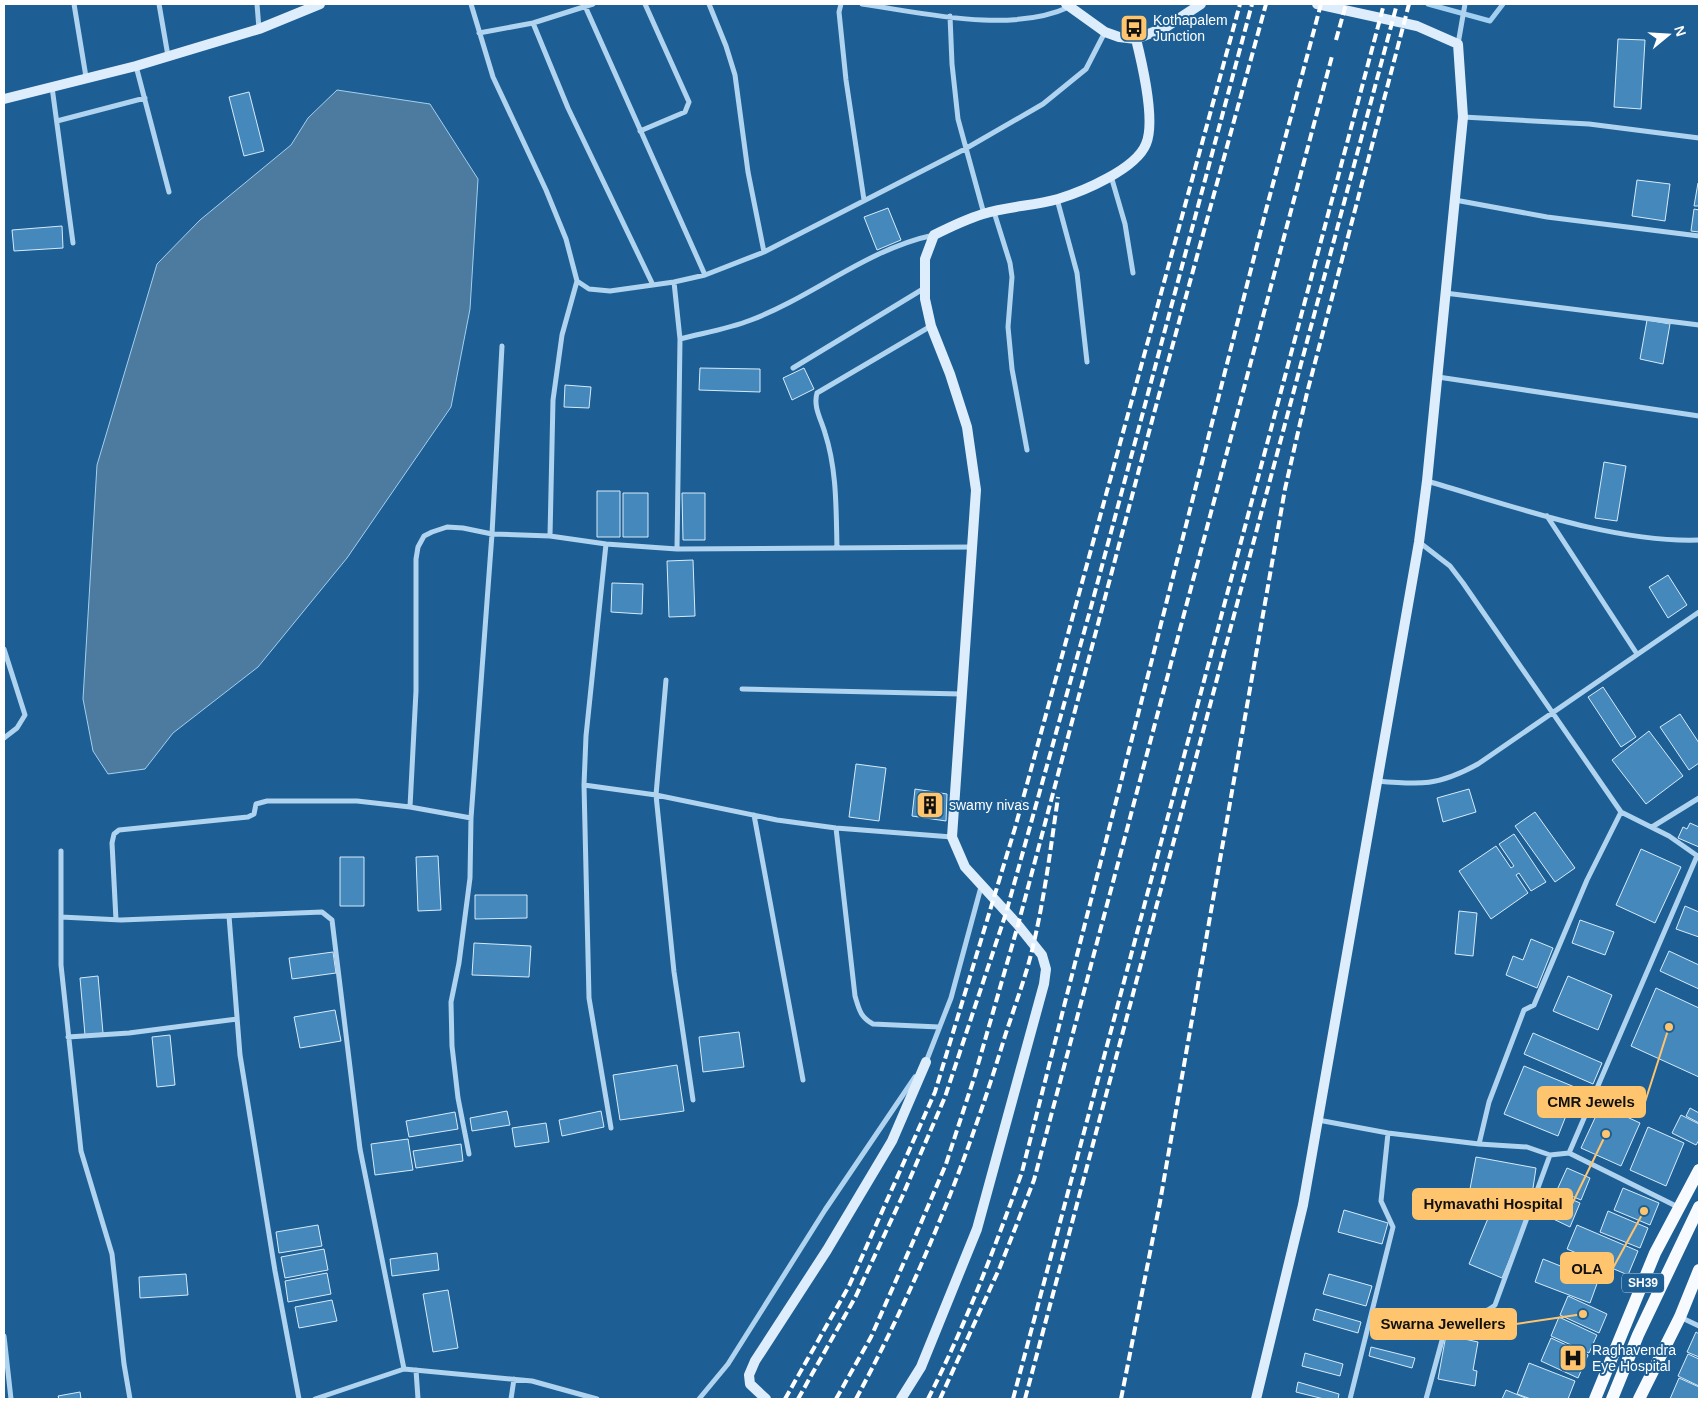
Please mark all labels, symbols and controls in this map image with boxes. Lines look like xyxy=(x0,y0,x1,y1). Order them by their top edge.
north arrow xyxy=(1643,10,1693,60)
place label: Kothapalem Junction xyxy=(1153,12,1228,44)
bus stop icon: Kothapalem Junction xyxy=(1119,13,1149,43)
text: N xyxy=(1671,24,1690,38)
building icon: swamy nivas xyxy=(915,790,945,820)
place label: swamy nivas xyxy=(949,797,1029,813)
callout: CMR Jewels xyxy=(1538,1087,1645,1117)
text: CMR Jewels xyxy=(1547,1093,1635,1110)
callout: Hymavathi Hospital xyxy=(1413,1189,1572,1219)
text: Hymavathi Hospital xyxy=(1423,1195,1563,1212)
callout: OLA xyxy=(1561,1253,1613,1283)
text: OLA xyxy=(1571,1260,1603,1277)
road number: SH39 xyxy=(1622,1274,1664,1292)
callout: Swarna Jewellers xyxy=(1371,1309,1516,1339)
text: Swarna Jewellers xyxy=(1380,1315,1506,1332)
place label: Raghavendra Eye Hospital xyxy=(1592,1342,1676,1374)
hospital icon: Raghavendra Eye Hospital xyxy=(1558,1343,1588,1373)

